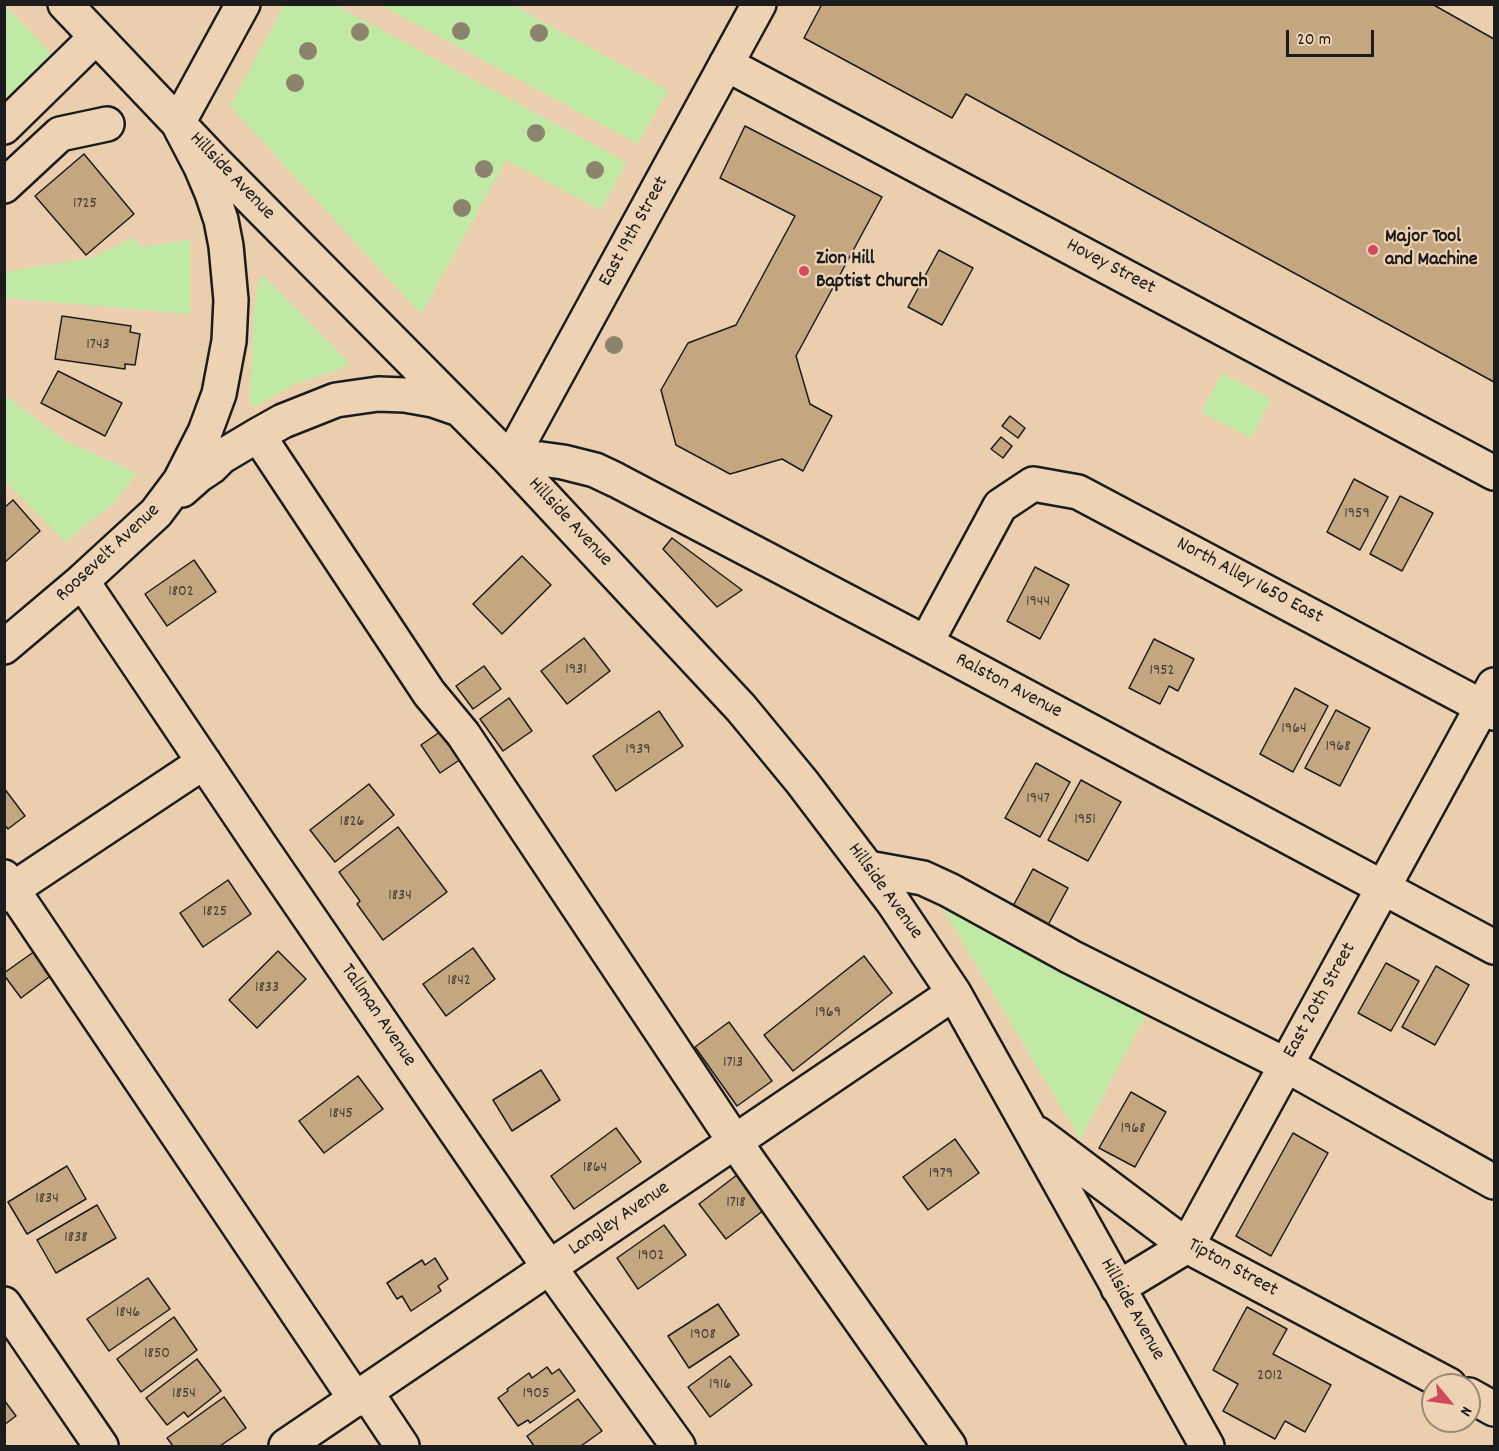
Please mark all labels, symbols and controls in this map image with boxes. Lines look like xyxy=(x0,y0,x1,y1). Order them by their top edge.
scale bar xyxy=(1289,18,1378,56)
text: 20 m xyxy=(1297,28,1331,53)
street label: Hillside Avenue xyxy=(183,128,279,226)
street label: East 19th Street xyxy=(595,173,675,291)
house number: 1725 xyxy=(73,195,97,215)
place label: Major Tool and Machine xyxy=(1385,226,1478,273)
street label: Hovey Street xyxy=(1061,235,1159,301)
marker: Major Tool and Machine xyxy=(1366,243,1380,257)
place label: Zion Hill Baptist Church xyxy=(816,248,928,295)
marker: Zion Hill Baptist Church xyxy=(797,264,811,278)
house number: 1743 xyxy=(86,336,110,356)
street label: Hillside Avenue xyxy=(522,474,616,572)
street label: Roosevelt Avenue xyxy=(52,500,166,608)
house number: 1959 xyxy=(1344,505,1370,525)
street label: North Alley 1650 East xyxy=(1172,533,1326,631)
house number: 1802 xyxy=(168,583,194,603)
house number: 1944 xyxy=(1026,593,1050,613)
street label: Ralston Avenue xyxy=(951,649,1065,725)
house number: 1931 xyxy=(565,661,587,681)
house number: 1952 xyxy=(1149,662,1175,682)
house number: 1964 xyxy=(1281,720,1307,740)
house number: 1968 xyxy=(1325,738,1351,758)
house number: 1939 xyxy=(625,741,651,761)
house number: 1947 xyxy=(1026,790,1050,810)
house number: 1951 xyxy=(1074,811,1096,831)
house number: 1826 xyxy=(340,813,364,833)
street label: Hillside Avenue xyxy=(841,839,927,945)
house number: 1834 xyxy=(388,887,412,907)
house number: 1825 xyxy=(203,903,227,923)
street label: East 20th Street xyxy=(1279,939,1363,1063)
street label: Tallman Avenue xyxy=(334,960,420,1072)
house number: 1842 xyxy=(447,972,471,992)
house number: 1833 xyxy=(255,979,279,999)
house number: 1969 xyxy=(815,1004,841,1024)
house number: 1713 xyxy=(723,1054,743,1074)
house number: 1845 xyxy=(329,1105,353,1125)
house number: 1968 xyxy=(1120,1120,1146,1140)
house number: 1864 xyxy=(583,1159,607,1179)
house number: 1979 xyxy=(929,1165,953,1185)
street label: Langley Avenue xyxy=(565,1177,675,1263)
house number: 1834 xyxy=(35,1190,59,1210)
house number: 1718 xyxy=(726,1194,746,1214)
house number: 1838 xyxy=(64,1229,88,1249)
street label: Tipton Street xyxy=(1183,1234,1281,1304)
house number: 1902 xyxy=(638,1247,664,1267)
street label: Hillside Avenue xyxy=(1093,1255,1169,1365)
house number: 1846 xyxy=(116,1304,140,1324)
house number: 1908 xyxy=(690,1326,716,1346)
house number: 1850 xyxy=(144,1345,170,1365)
house number: 2012 xyxy=(1257,1367,1283,1387)
north arrow xyxy=(1421,1373,1481,1433)
house number: 1916 xyxy=(709,1376,731,1396)
house number: 1854 xyxy=(172,1385,196,1405)
house number: 1905 xyxy=(523,1385,549,1405)
text: N xyxy=(1453,1402,1477,1420)

